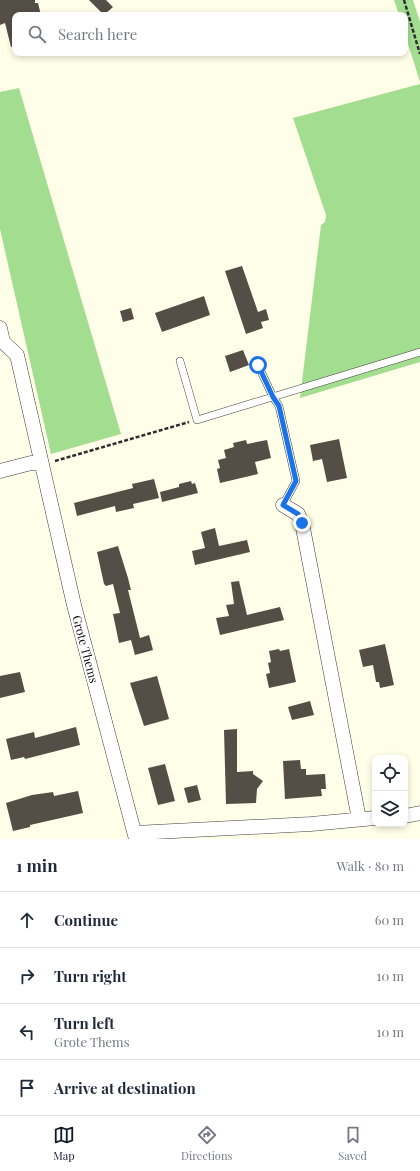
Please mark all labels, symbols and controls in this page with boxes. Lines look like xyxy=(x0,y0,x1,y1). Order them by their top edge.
search box xyxy=(12,12,408,56)
icon: search xyxy=(26,23,48,45)
text: Search here xyxy=(58,24,137,44)
route start xyxy=(249,356,267,374)
route end xyxy=(293,514,311,532)
street label: Grote Thems xyxy=(69,613,103,685)
map controls xyxy=(372,755,408,827)
button: locate xyxy=(372,755,408,791)
button: layers xyxy=(372,791,408,827)
text: 1 min xyxy=(16,854,58,876)
text: Walk · 80 m xyxy=(336,857,404,874)
icon: ahead xyxy=(16,909,38,931)
text: Continue xyxy=(54,910,118,930)
text: 60 m xyxy=(375,911,404,928)
icon: right xyxy=(16,965,38,987)
text: Turn right xyxy=(54,966,127,986)
text: 10 m xyxy=(377,967,404,984)
text: Turn left xyxy=(54,1013,115,1033)
icon: left xyxy=(16,1021,38,1043)
text: 10 m xyxy=(377,1023,404,1040)
text: Grote Thems xyxy=(54,1033,129,1050)
icon: arrive xyxy=(16,1077,38,1099)
text: Arrive at destination xyxy=(54,1078,196,1098)
tab: Map xyxy=(53,1124,75,1163)
tab: Directions xyxy=(181,1124,232,1163)
tab: Saved xyxy=(338,1124,367,1163)

